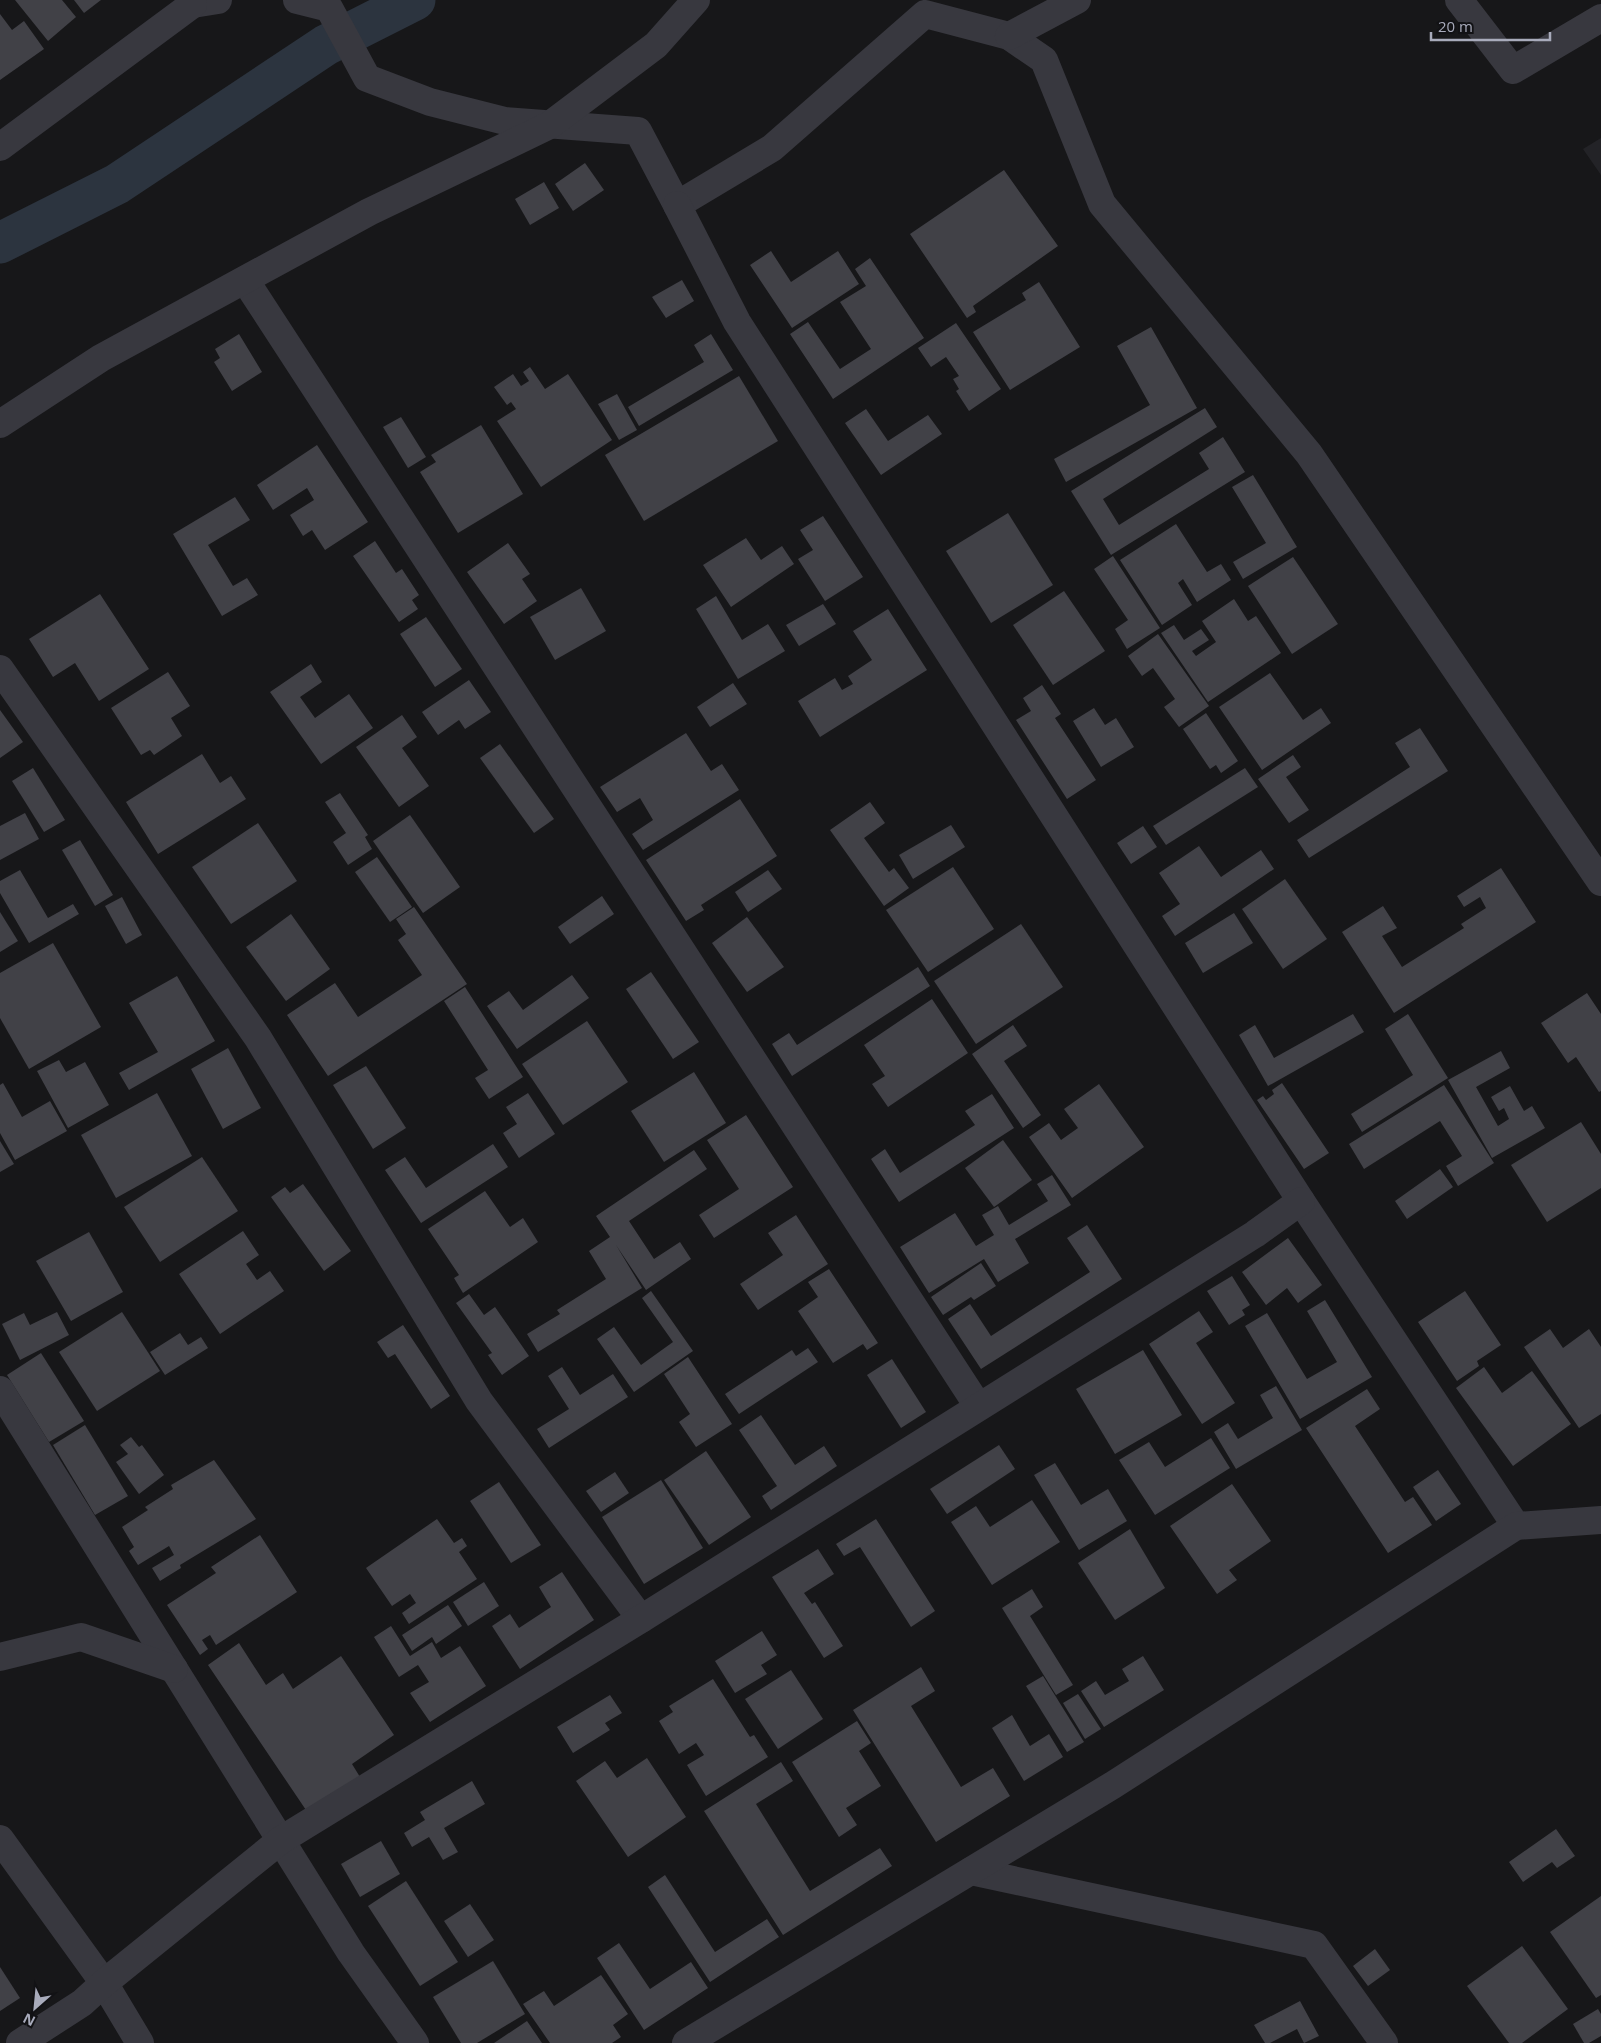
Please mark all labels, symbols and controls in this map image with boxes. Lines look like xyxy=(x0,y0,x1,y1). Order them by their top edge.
scale bar xyxy=(1431,10,1550,42)
text: 20 m xyxy=(1438,16,1473,36)
north arrow xyxy=(10,1983,60,2033)
text: N xyxy=(19,2009,38,2031)

